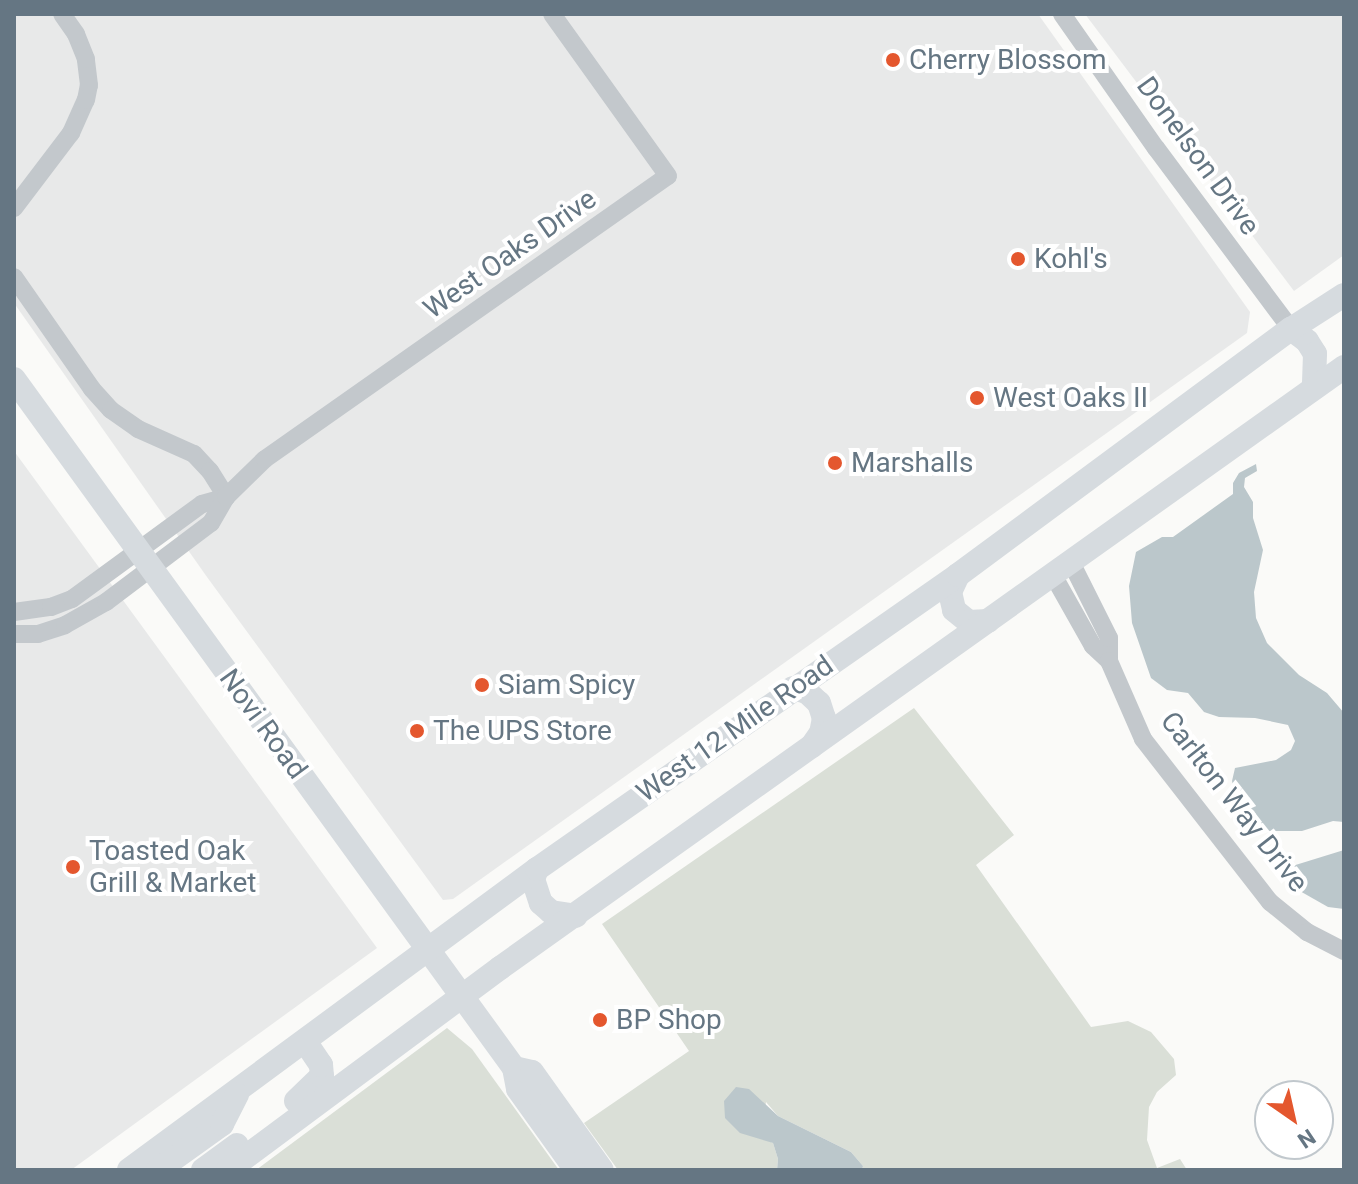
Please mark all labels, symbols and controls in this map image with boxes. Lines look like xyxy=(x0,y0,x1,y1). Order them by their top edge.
place label: Cherry Blossom xyxy=(909,43,1107,77)
marker: Cherry Blossom xyxy=(884,51,902,69)
street label: Donelson Drive xyxy=(1129,70,1267,242)
street label: West Oaks Drive xyxy=(417,182,603,326)
place label: Kohl's xyxy=(1034,242,1108,276)
marker: Kohl's xyxy=(1009,250,1027,268)
place label: West Oaks II xyxy=(993,381,1148,415)
marker: West Oaks II xyxy=(968,389,986,407)
place label: Marshalls xyxy=(851,446,973,480)
marker: Marshalls xyxy=(826,454,844,472)
street label: West 12 Mile Road xyxy=(630,649,840,809)
street label: Novi Road xyxy=(212,663,314,785)
place label: Siam Spicy xyxy=(498,668,635,702)
marker: Siam Spicy xyxy=(473,676,491,694)
street label: Carlton Way Drive xyxy=(1153,705,1315,899)
place label: The UPS Store xyxy=(433,714,612,748)
marker: The UPS Store xyxy=(408,722,426,740)
place label: Toasted Oak Grill & Market xyxy=(89,834,256,900)
marker: Toasted Oak Grill & Market xyxy=(64,858,82,876)
place label: BP Shop xyxy=(616,1003,722,1037)
marker: BP Shop xyxy=(591,1011,609,1029)
north arrow xyxy=(1254,1080,1334,1160)
text: N xyxy=(1293,1124,1320,1153)

